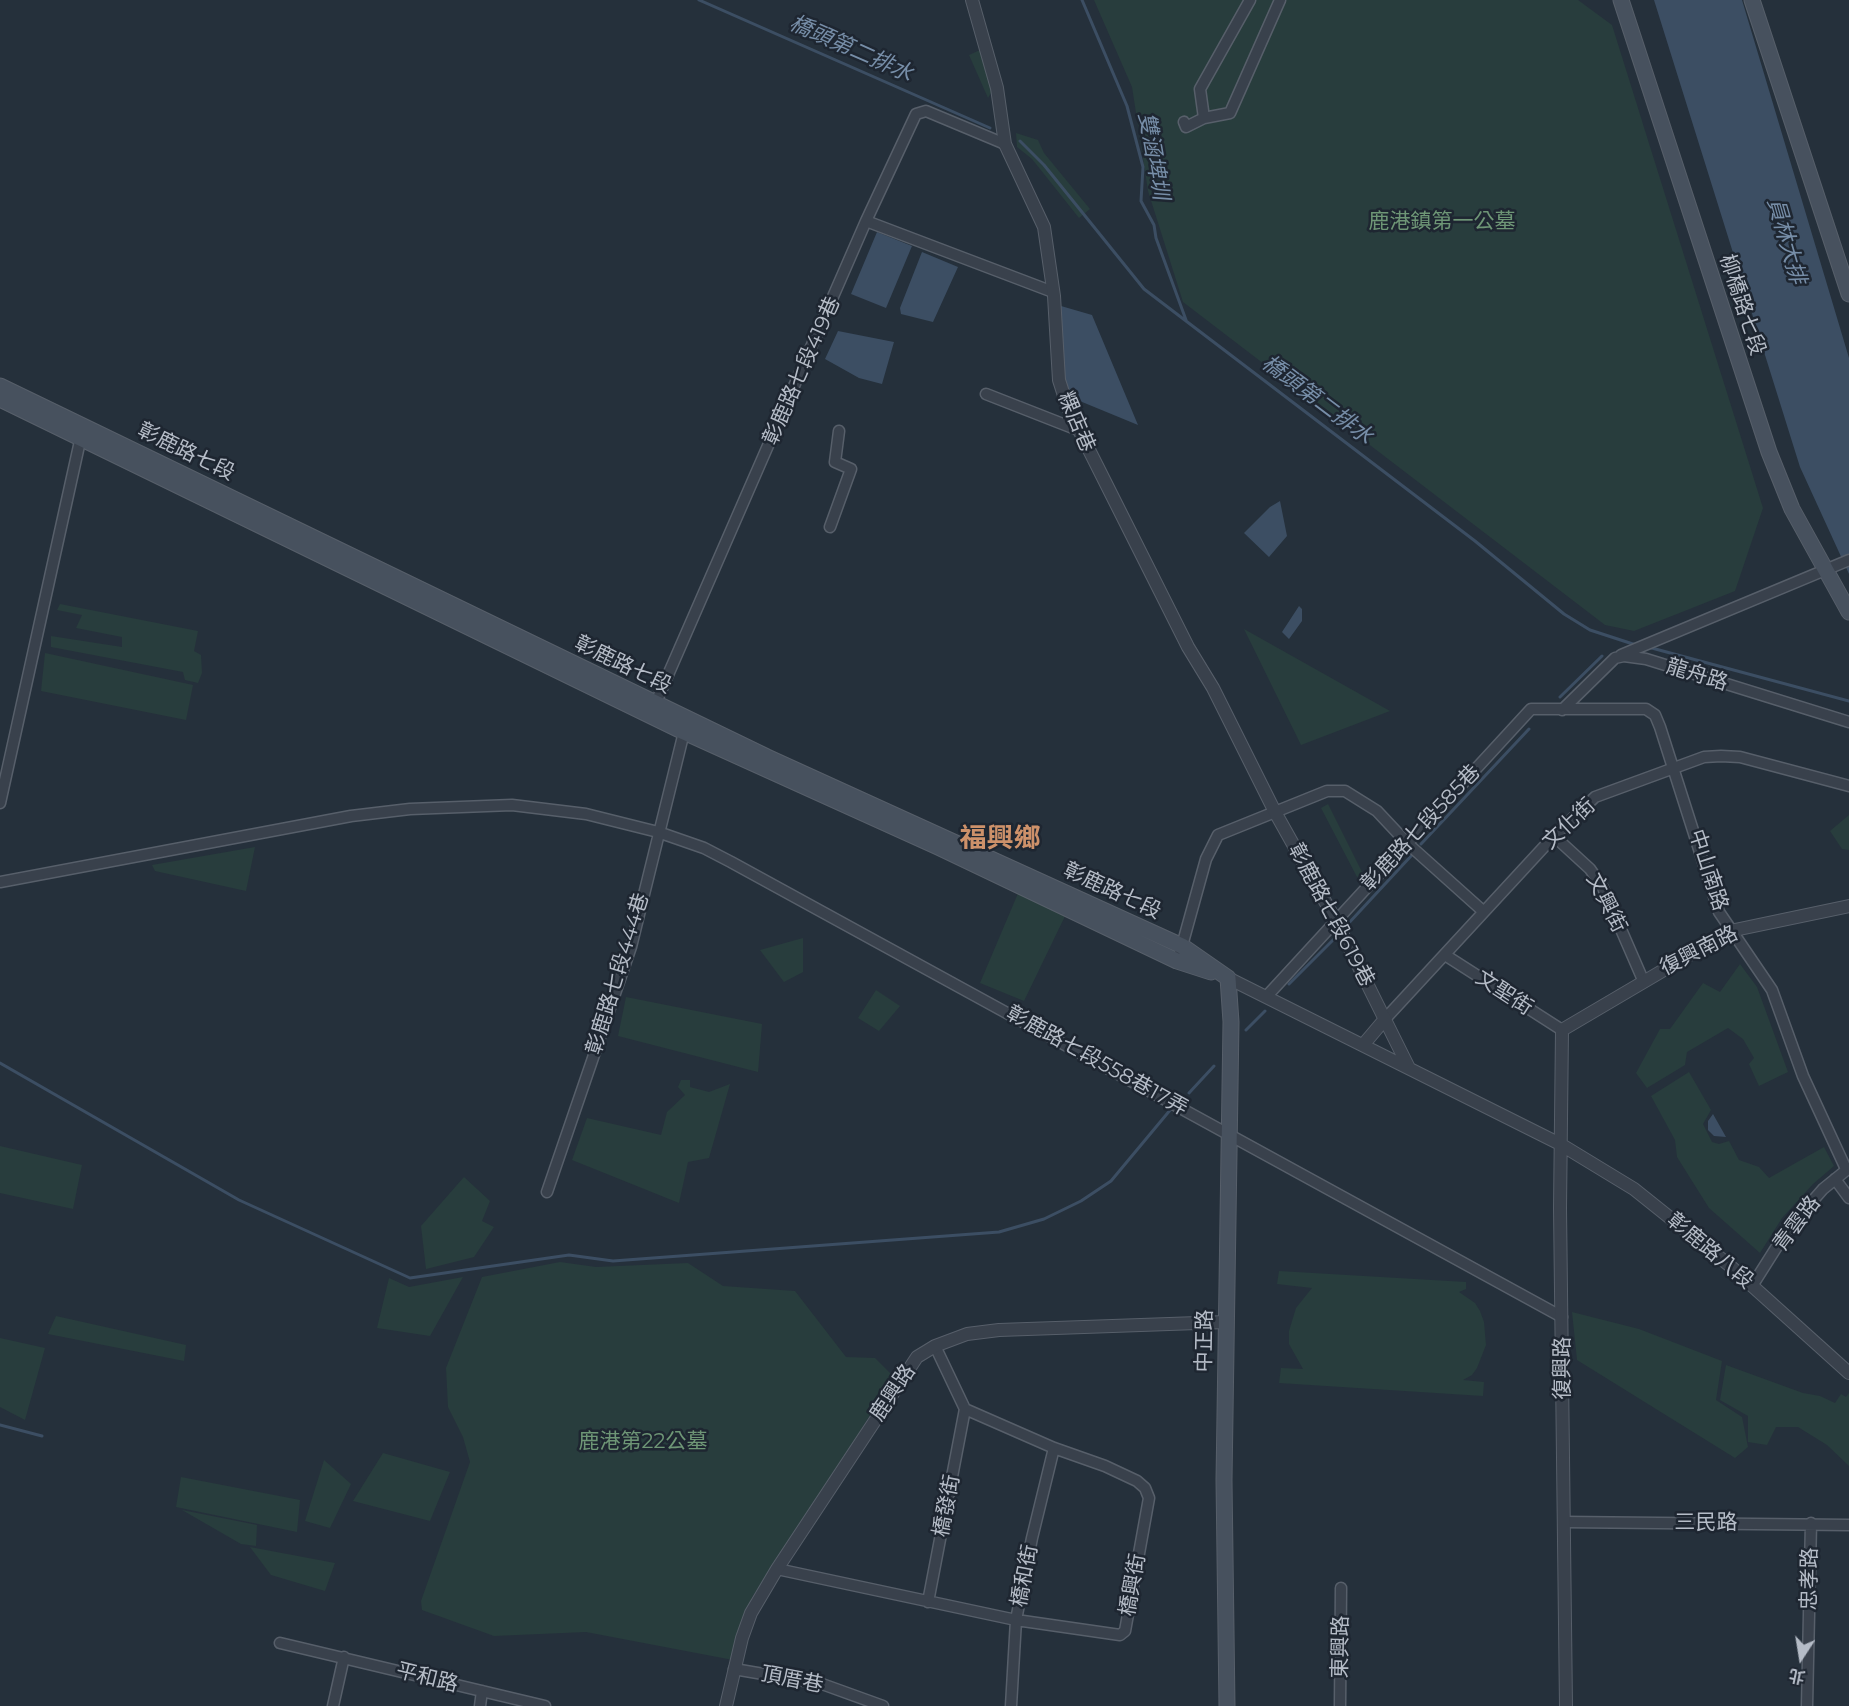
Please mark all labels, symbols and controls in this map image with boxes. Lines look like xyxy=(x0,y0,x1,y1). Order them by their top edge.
water label: 橋頭第二排水 xyxy=(785,10,917,88)
water label: 雙涵埤圳 xyxy=(1132,110,1174,202)
water label: 員林大排 xyxy=(1761,195,1811,287)
park label: 鹿港鎮第一公墓 xyxy=(1369,209,1515,235)
street label: 柳橋路七段 xyxy=(1714,251,1770,359)
street label: 彰鹿路七段419巷 xyxy=(758,293,846,449)
water label: 橋頭第二排水 xyxy=(1256,350,1378,450)
street label: 粿店巷 xyxy=(1052,388,1100,456)
street label: 彰鹿路七段 xyxy=(133,418,239,486)
street label: 彰鹿路七段 xyxy=(570,631,676,699)
street label: 龍舟路 xyxy=(1663,654,1731,696)
street label: 彰鹿路七段585巷 xyxy=(1356,760,1486,896)
street label: 文化街 xyxy=(1537,793,1601,855)
district label: 福興鄉 xyxy=(960,823,1040,855)
street label: 中山南路 xyxy=(1683,826,1733,914)
street label: 彰鹿路七段619巷 xyxy=(1283,839,1379,991)
street label: 彰鹿路七段 xyxy=(1059,857,1165,925)
street label: 文興街 xyxy=(1580,869,1632,937)
street label: 彰鹿路七段444巷 xyxy=(581,890,655,1058)
street label: 復興南路 xyxy=(1656,921,1742,981)
street label: 文聖街 xyxy=(1471,965,1537,1021)
street label: 彰鹿路七段558巷17弄 xyxy=(1002,1001,1192,1121)
street label: 青雲路 xyxy=(1768,1191,1826,1257)
street label: 彰鹿路八段 xyxy=(1662,1208,1758,1294)
street label: 中正路 xyxy=(1192,1309,1218,1373)
street label: 復興路 xyxy=(1550,1337,1576,1399)
street label: 鹿興路 xyxy=(865,1360,921,1426)
park label: 鹿港第22公墓 xyxy=(579,1429,707,1455)
street label: 橋發街 xyxy=(929,1473,965,1539)
street label: 三民路 xyxy=(1675,1510,1737,1536)
street label: 橋和街 xyxy=(1007,1543,1043,1609)
street label: 忠孝路 xyxy=(1797,1547,1823,1611)
street label: 橋興街 xyxy=(1115,1552,1151,1618)
street label: 東興路 xyxy=(1328,1615,1354,1679)
north arrow xyxy=(1771,1628,1831,1688)
street label: 平和路 xyxy=(393,1658,461,1698)
street label: 頂厝巷 xyxy=(759,1662,825,1698)
text: 北 xyxy=(1787,1665,1807,1687)

